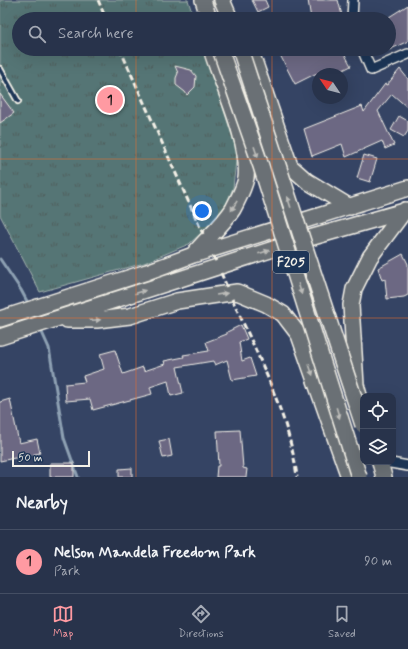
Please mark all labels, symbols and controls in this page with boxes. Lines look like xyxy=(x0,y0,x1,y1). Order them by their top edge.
search box xyxy=(12,12,396,56)
icon: search xyxy=(26,23,48,45)
text: Search here xyxy=(58,24,134,44)
north arrow xyxy=(312,68,348,104)
pin: 1 xyxy=(97,85,123,115)
one-way arrow xyxy=(254,146,260,158)
one-way arrow xyxy=(286,195,292,207)
one-way arrow xyxy=(230,200,237,212)
your location xyxy=(192,201,212,221)
one-way arrow xyxy=(258,249,270,255)
road number: F205 xyxy=(273,251,309,273)
one-way arrow xyxy=(297,283,303,295)
one-way arrow xyxy=(135,289,147,295)
one-way arrow xyxy=(216,291,228,297)
one-way arrow xyxy=(89,317,101,324)
one-way arrow xyxy=(309,364,315,376)
map controls xyxy=(360,393,396,465)
button: locate xyxy=(360,393,396,429)
one-way arrow xyxy=(335,407,341,419)
button: layers xyxy=(360,429,396,465)
scale bar xyxy=(12,449,90,468)
text: 50 m xyxy=(18,451,43,465)
text: Nearby xyxy=(16,492,68,514)
text: Nelson Mandela Freedom Park xyxy=(54,543,256,563)
text: 1 xyxy=(26,553,32,570)
text: 90 m xyxy=(364,553,392,570)
text: Park xyxy=(54,563,80,580)
tab: Map xyxy=(52,603,74,641)
tab: Directions xyxy=(178,603,224,641)
tab: Saved xyxy=(328,603,356,641)

